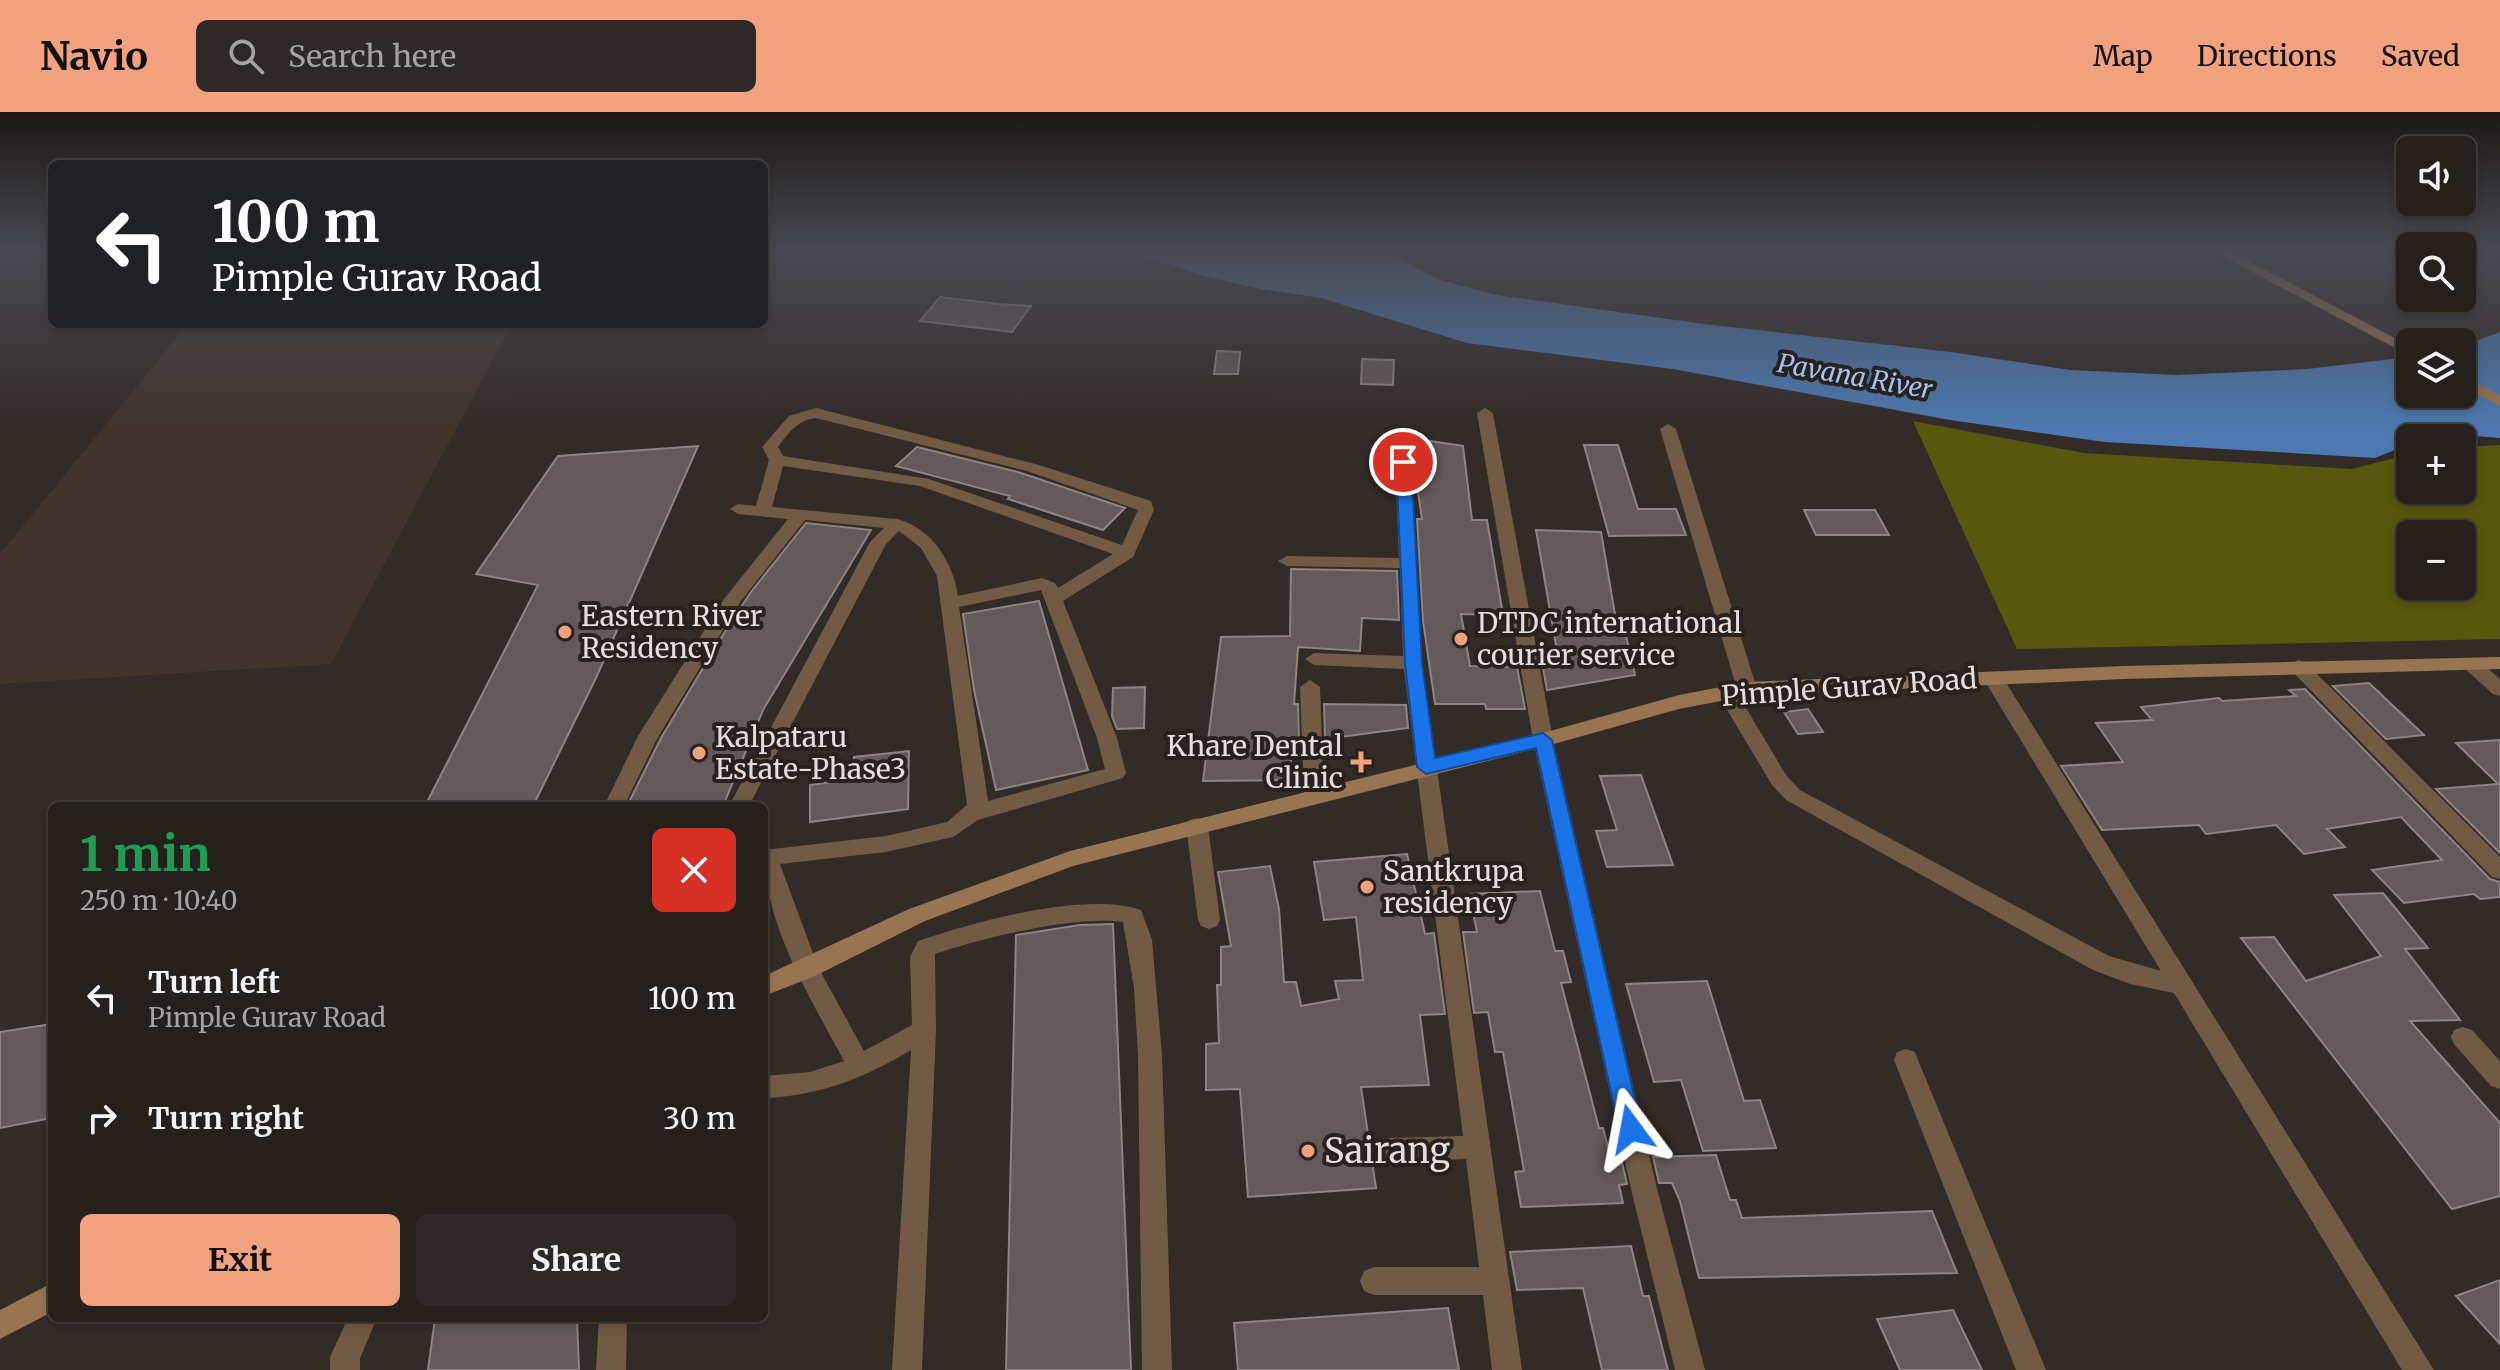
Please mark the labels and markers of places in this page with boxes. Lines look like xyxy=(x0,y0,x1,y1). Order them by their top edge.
pin xyxy=(1369,428,1437,496)
place label: Eastern River Residency xyxy=(581,598,762,666)
place label: DTDC international courier service xyxy=(1477,605,1742,673)
marker: Eastern River Residency xyxy=(556,623,574,641)
marker: DTDC international courier service xyxy=(1452,630,1470,648)
place label: Kalpataru Estate-Phase3 xyxy=(715,719,906,787)
place label: Khare Dental Clinic xyxy=(1167,728,1343,796)
marker: Kalpataru Estate-Phase3 xyxy=(690,744,708,762)
marker: Khare Dental Clinic xyxy=(1350,751,1372,773)
place label: Santkrupa residency xyxy=(1383,853,1524,921)
marker: Santkrupa residency xyxy=(1358,878,1376,896)
place label: Sairang xyxy=(1324,1130,1450,1173)
marker: Sairang xyxy=(1299,1142,1317,1160)

